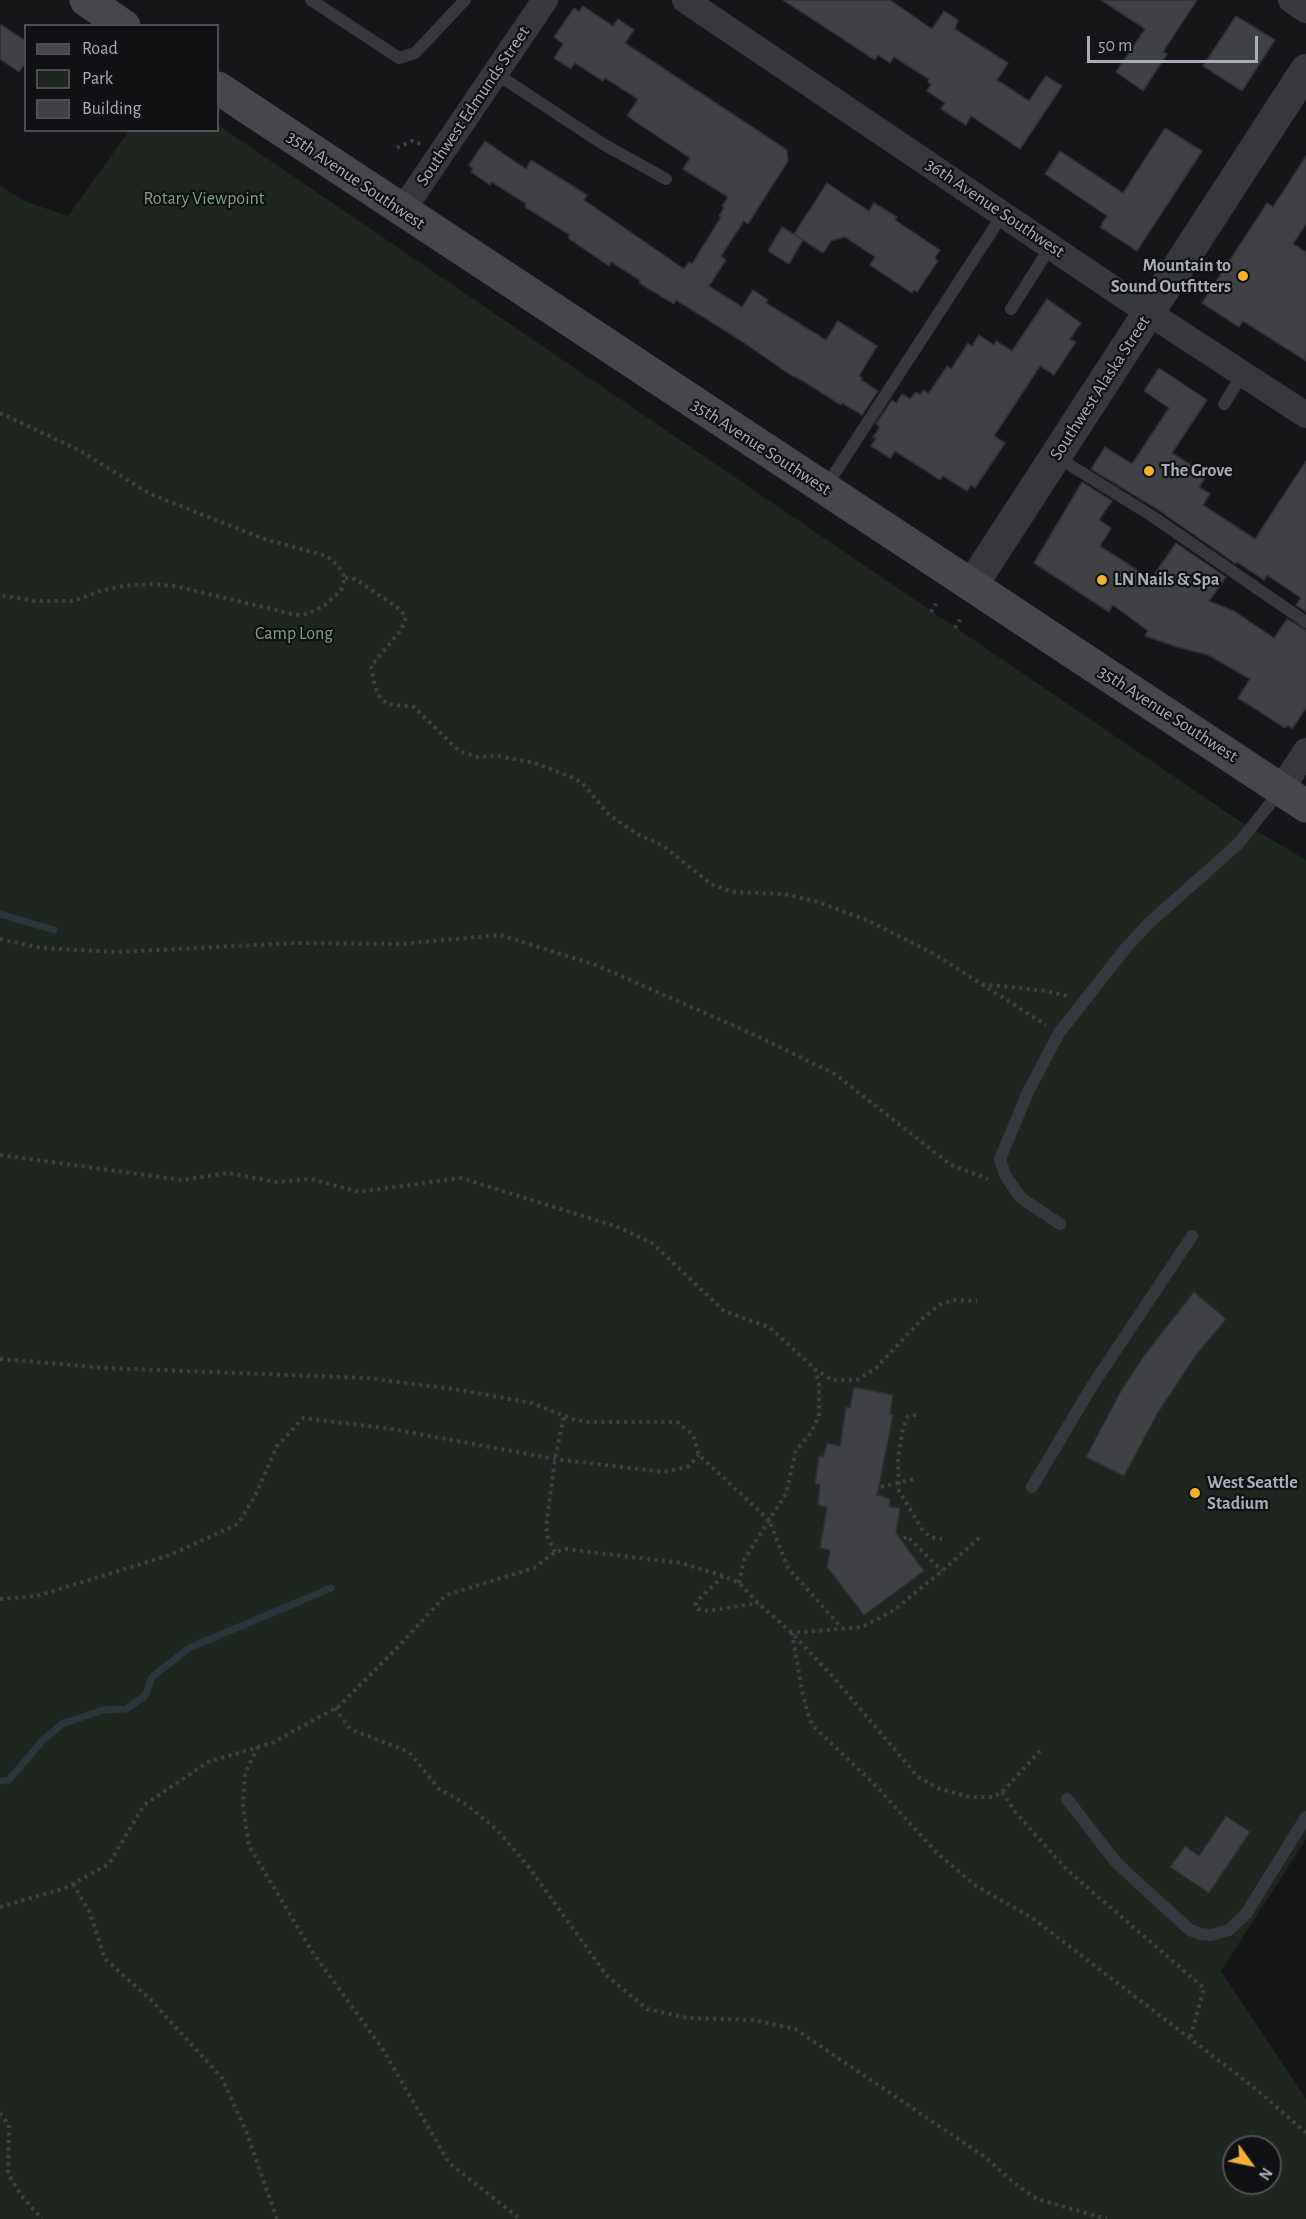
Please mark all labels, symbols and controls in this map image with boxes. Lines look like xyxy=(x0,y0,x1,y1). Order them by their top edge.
street label: Southwest Edmunds Street xyxy=(411,22,535,190)
legend xyxy=(24,24,219,132)
scale bar xyxy=(1090,24,1261,62)
text: 50 m xyxy=(1098,37,1132,55)
text: Road xyxy=(82,40,118,58)
text: Park xyxy=(82,70,113,88)
text: Building xyxy=(82,100,141,118)
street label: 35th Avenue Southwest xyxy=(283,126,429,234)
street label: 36th Avenue Southwest xyxy=(921,154,1069,262)
park label: Rotary Viewpoint xyxy=(143,188,265,210)
place label: Mountain to Sound Outfitters xyxy=(1111,255,1231,298)
marker: Mountain to Sound Outfitters xyxy=(1236,269,1250,283)
street label: Southwest Alaska Street xyxy=(1045,312,1155,464)
street label: 35th Avenue Southwest xyxy=(687,394,835,500)
place label: The Grove xyxy=(1161,460,1233,482)
marker: The Grove xyxy=(1142,464,1156,478)
place label: LN Nails & Spa xyxy=(1114,569,1219,591)
marker: LN Nails & Spa xyxy=(1095,573,1109,587)
park label: Camp Long xyxy=(255,623,333,645)
street label: 35th Avenue Southwest xyxy=(1094,661,1242,767)
place label: West Seattle Stadium xyxy=(1207,1472,1298,1514)
marker: West Seattle Stadium xyxy=(1188,1486,1202,1500)
north arrow xyxy=(1222,2135,1282,2195)
text: N xyxy=(1256,2165,1275,2183)

